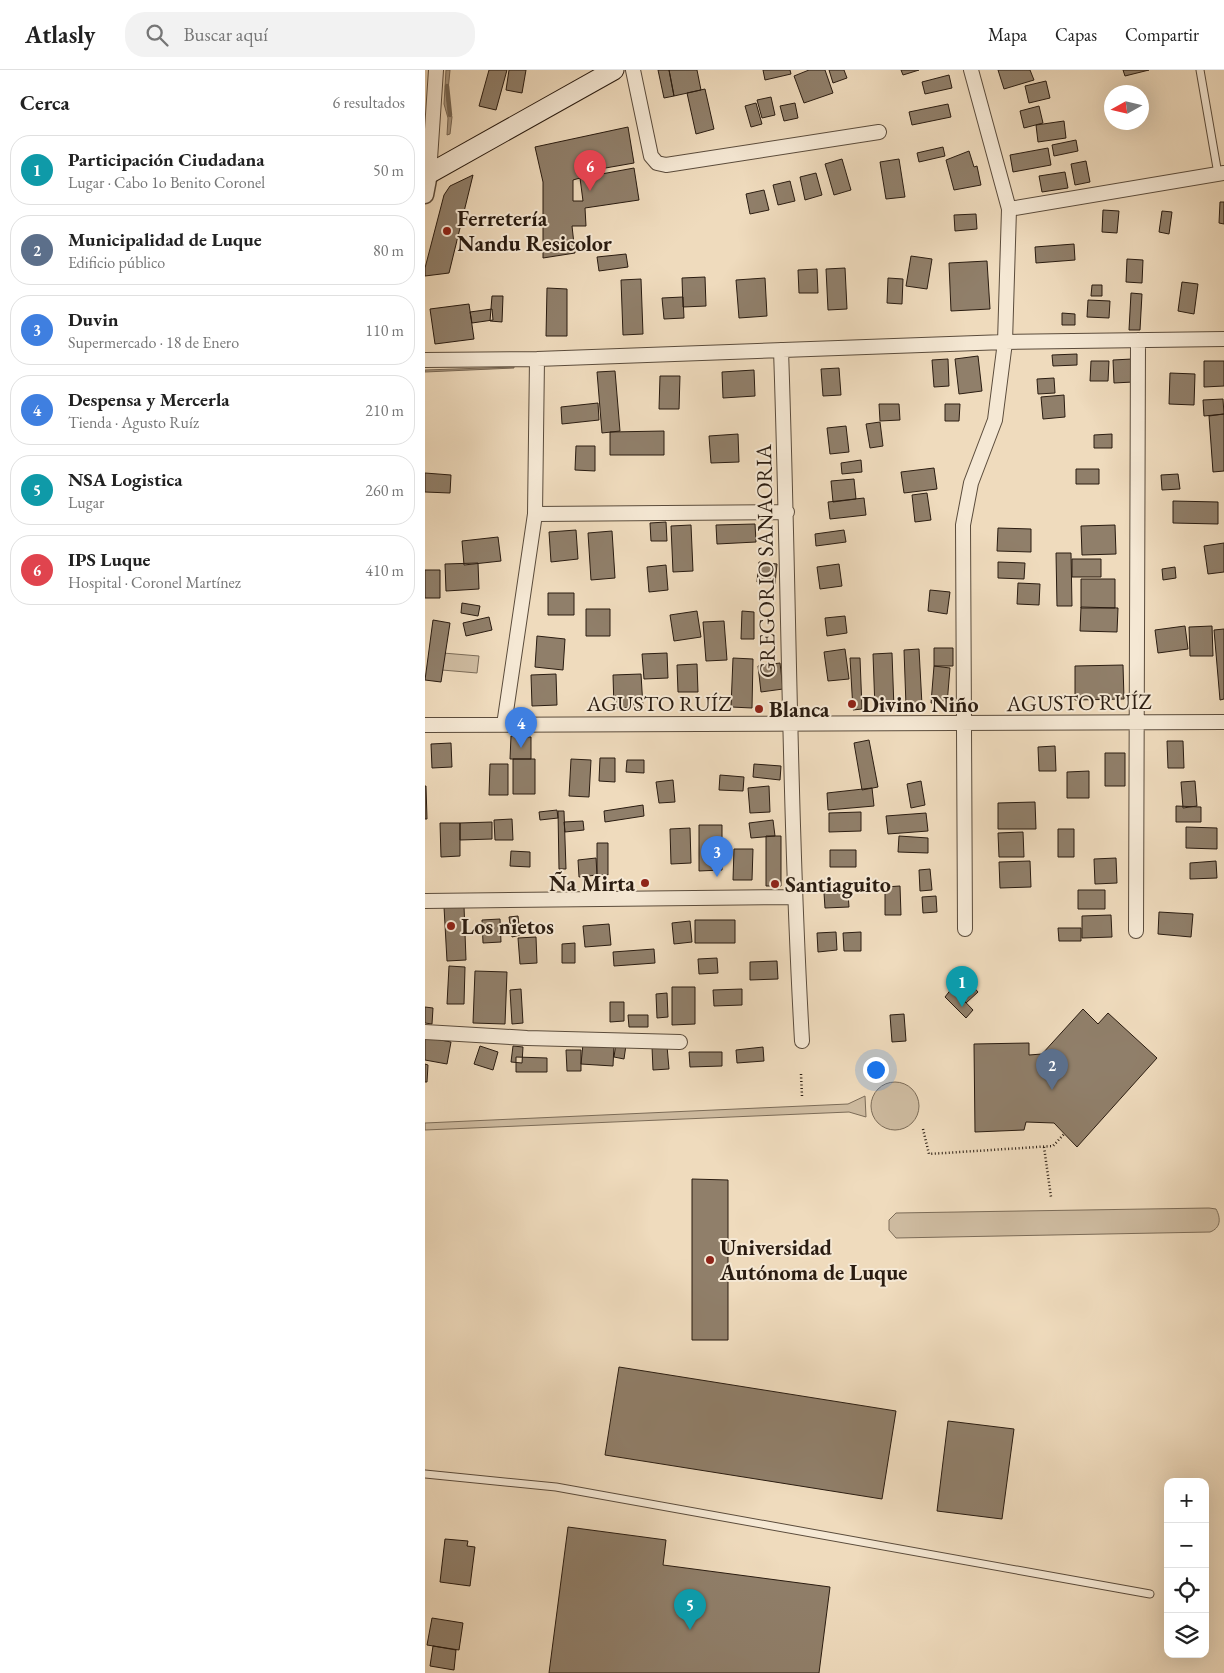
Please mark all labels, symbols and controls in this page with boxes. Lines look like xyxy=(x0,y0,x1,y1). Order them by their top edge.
search box xyxy=(125,12,475,57)
text: Atlasly xyxy=(25,19,95,50)
icon: search xyxy=(143,21,171,49)
text: Buscar aquí xyxy=(183,22,268,47)
text: Mapa xyxy=(988,23,1027,46)
text: Capas xyxy=(1055,23,1097,46)
text: Compartir xyxy=(1125,23,1199,46)
north arrow xyxy=(1104,85,1149,130)
text: Cerca xyxy=(20,89,70,116)
text: 6 resultados xyxy=(333,92,405,113)
text: Participación Ciudadana xyxy=(68,147,265,172)
pin: 6 xyxy=(574,150,606,191)
text: 1 xyxy=(33,160,41,181)
text: 50 m xyxy=(373,160,404,181)
text: Lugar · Cabo 1o Benito Coronel xyxy=(68,172,265,193)
place label: Ferretería Nandu Resicolor xyxy=(457,204,613,258)
marker: Ferretería Nandu Resicolor xyxy=(441,225,453,237)
text: Municipalidad de Luque xyxy=(68,227,262,252)
text: 2 xyxy=(33,240,41,261)
text: 80 m xyxy=(373,240,404,261)
text: Edificio público xyxy=(68,252,165,273)
text: Duvin xyxy=(68,307,119,332)
text: 3 xyxy=(33,320,41,341)
text: 110 m xyxy=(365,320,404,341)
text: Supermercado · 18 de Enero xyxy=(68,332,239,353)
text: Despensa y Mercerla xyxy=(68,387,230,412)
text: 4 xyxy=(33,400,41,421)
text: 210 m xyxy=(365,400,404,421)
text: Tienda · Agusto Ruíz xyxy=(68,412,199,433)
street label: GREGORIO SANAORIA xyxy=(749,443,782,678)
text: NSA Logistica xyxy=(68,467,182,492)
text: 5 xyxy=(33,480,41,501)
text: 260 m xyxy=(365,480,404,501)
text: Lugar xyxy=(68,492,104,513)
text: IPS Luque xyxy=(68,547,151,572)
text: 6 xyxy=(33,560,41,581)
text: 410 m xyxy=(365,560,404,581)
text: Hospital · Coronel Martínez xyxy=(68,572,241,593)
street label: AGUSTO RUÍZ xyxy=(1005,687,1152,718)
street label: AGUSTO RUÍZ xyxy=(585,689,732,718)
place label: Divino Niño xyxy=(862,690,979,719)
place label: Blanca xyxy=(769,695,830,724)
marker: Divino Niño xyxy=(846,698,858,710)
marker: Blanca xyxy=(753,703,765,715)
pin: 4 xyxy=(505,707,537,748)
pin: 3 xyxy=(701,836,733,877)
place label: Ña Mirta xyxy=(549,869,635,898)
place label: Santiaguito xyxy=(785,870,891,899)
marker: Ña Mirta xyxy=(639,877,651,889)
marker: Santiaguito xyxy=(769,878,781,890)
place label: Los nietos xyxy=(461,912,554,941)
marker: Los nietos xyxy=(445,920,457,932)
pin: 1 xyxy=(946,966,978,1007)
pin: 2 xyxy=(1036,1049,1068,1090)
your location xyxy=(863,1057,889,1083)
place label: Universidad Autónoma de Luque xyxy=(719,1233,907,1287)
marker: Universidad Autónoma de Luque xyxy=(704,1254,716,1266)
map controls xyxy=(1164,1478,1209,1658)
button: + xyxy=(1164,1478,1209,1523)
button: − xyxy=(1164,1523,1209,1568)
button: locate xyxy=(1164,1568,1209,1613)
pin: 5 xyxy=(674,1589,706,1630)
button: layers xyxy=(1164,1613,1209,1658)

